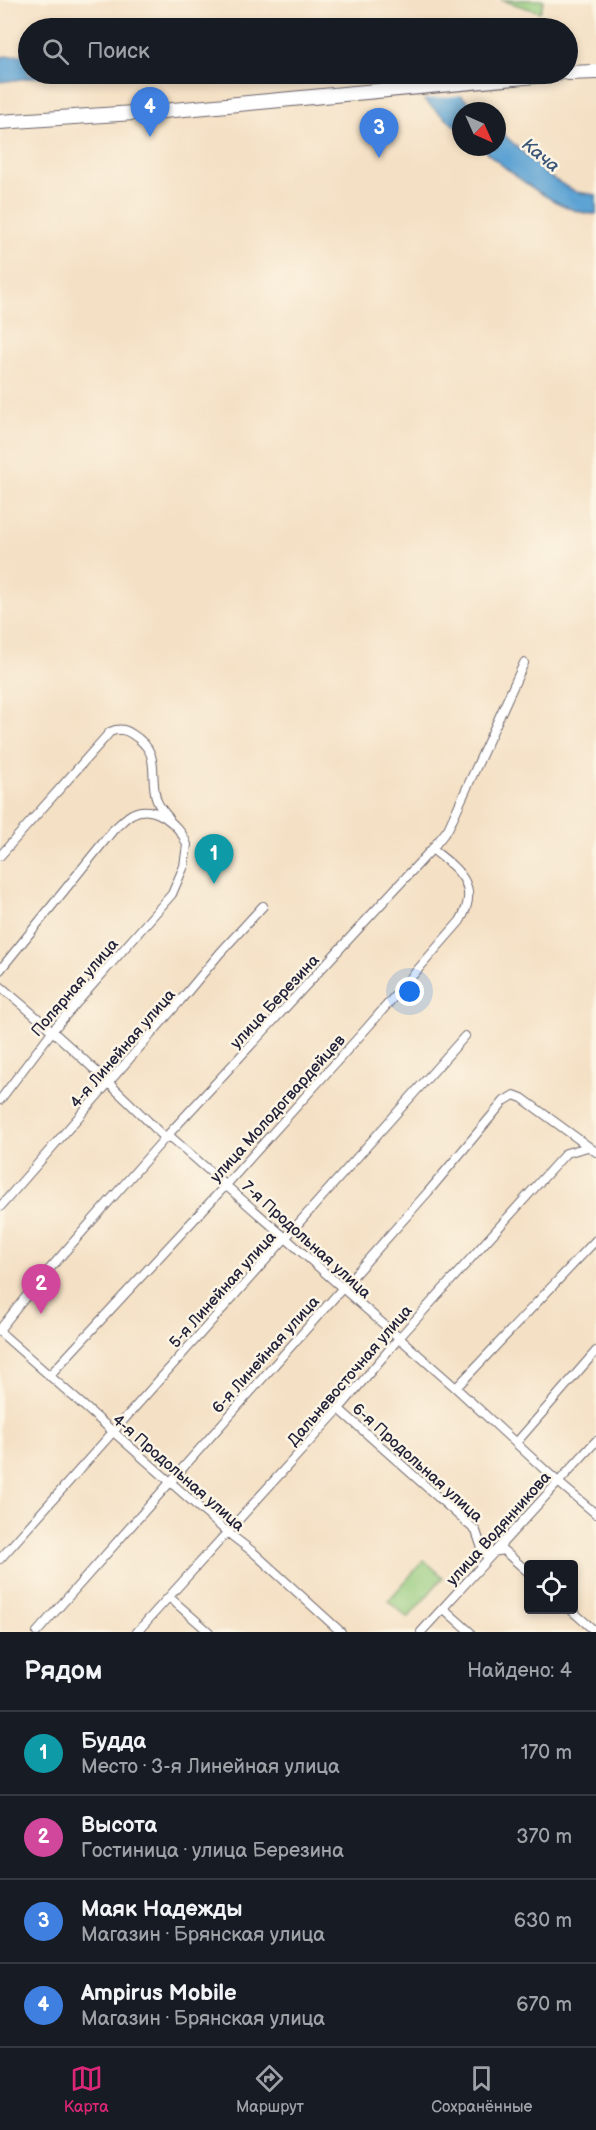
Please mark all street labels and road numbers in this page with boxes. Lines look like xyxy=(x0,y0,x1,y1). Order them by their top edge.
street label: Полярная улица xyxy=(28,935,123,1041)
street label: улица Березина xyxy=(227,951,324,1053)
street label: 4-я Линейная улица xyxy=(66,985,180,1112)
street label: улица Молодогвардейцев xyxy=(207,1031,350,1187)
street label: 7-я Продольная улица xyxy=(238,1177,375,1303)
street label: 5-я Линейная улица xyxy=(166,1227,281,1352)
street label: 6-я Линейная улица xyxy=(209,1292,324,1417)
street label: Дальневосточная улица xyxy=(284,1301,417,1450)
street label: 6-я Продольная улица xyxy=(348,1400,486,1527)
street label: 4-я Продольная улица xyxy=(108,1411,248,1536)
street label: улица Водянникова xyxy=(443,1468,556,1590)

